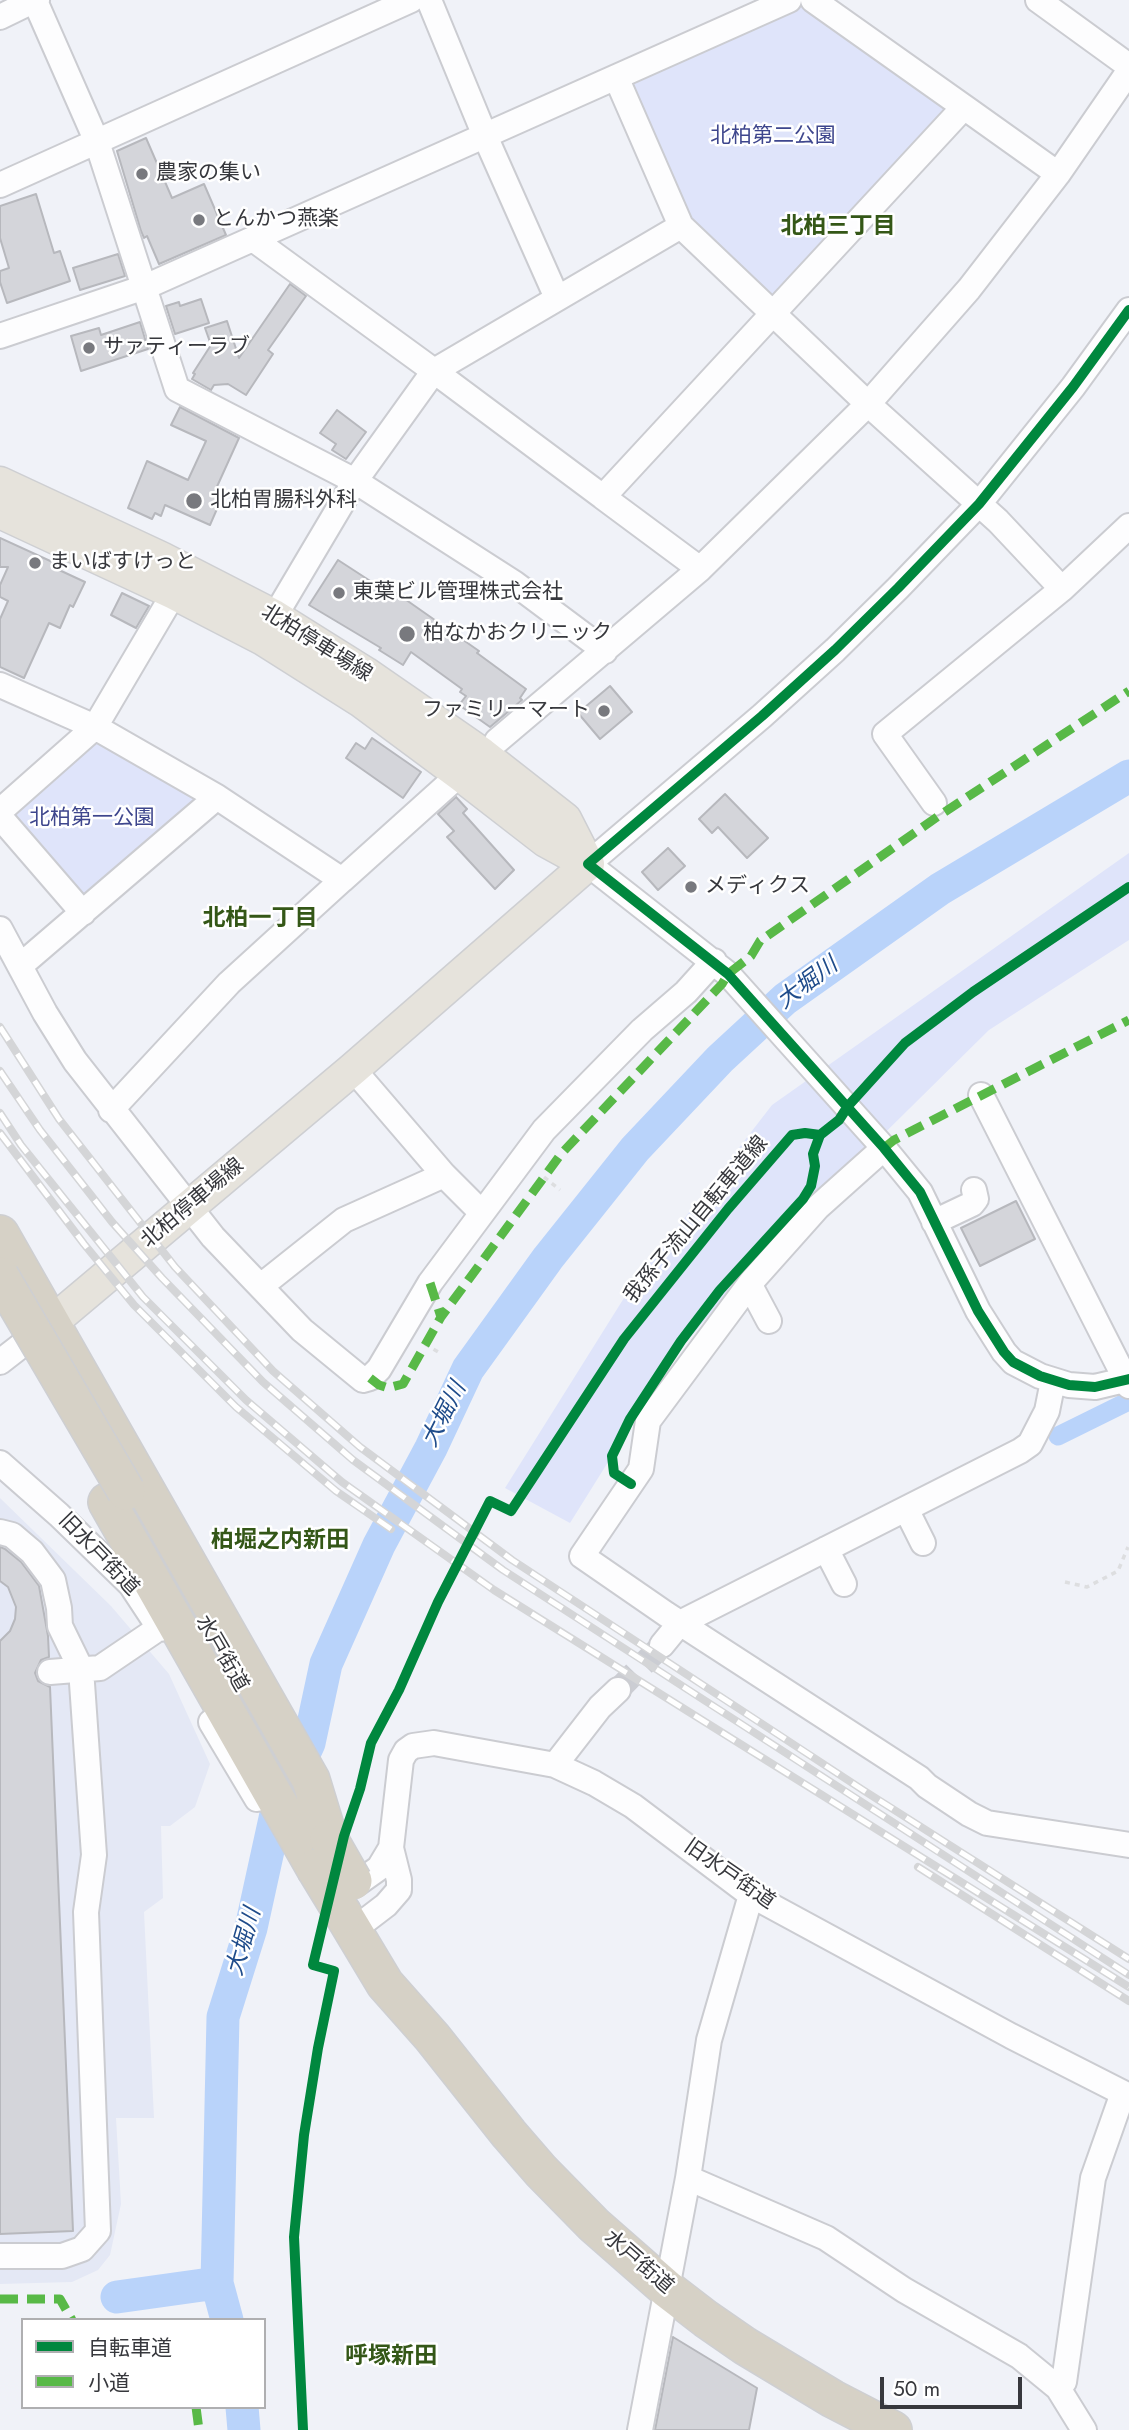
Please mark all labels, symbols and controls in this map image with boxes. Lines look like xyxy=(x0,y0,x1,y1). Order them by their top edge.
park label: 北柏第二公園 xyxy=(710,124,836,150)
place label: 農家の集い xyxy=(156,161,261,187)
marker: 農家の集い xyxy=(134,166,150,182)
place label: とんかつ燕楽 xyxy=(213,207,339,233)
marker: とんかつ燕楽 xyxy=(191,212,207,228)
district label: 北柏三丁目 xyxy=(781,213,895,241)
place label: サァティーラブ xyxy=(103,335,250,361)
marker: サァティーラブ xyxy=(81,340,97,356)
place label: 北柏胃腸科外科 xyxy=(210,488,357,514)
marker: 北柏胃腸科外科 xyxy=(184,491,204,511)
place label: まいばすけっと xyxy=(49,550,196,576)
marker: まいばすけっと xyxy=(27,555,43,571)
place label: 東葉ビル管理株式会社 xyxy=(353,580,563,606)
marker: 東葉ビル管理株式会社 xyxy=(331,585,347,601)
street label: 北柏停車場線 xyxy=(256,600,376,688)
place label: 柏なかおクリニック xyxy=(423,621,612,647)
marker: 柏なかおクリニック xyxy=(397,624,417,644)
place label: ファミリーマート xyxy=(422,698,590,724)
marker: ファミリーマート xyxy=(596,703,612,719)
park label: 北柏第一公園 xyxy=(29,806,155,832)
place label: メディクス xyxy=(705,874,810,900)
marker: メディクス xyxy=(683,879,699,895)
district label: 北柏一丁目 xyxy=(203,905,317,933)
water label: 大堀川 xyxy=(772,952,844,1016)
street label: 我孫子流山自転車道線 xyxy=(620,1131,774,1309)
street label: 北柏停車場線 xyxy=(137,1154,249,1254)
water label: 大堀川 xyxy=(417,1378,473,1452)
street label: 旧水戸街道 xyxy=(52,1508,144,1602)
district label: 柏堀之内新田 xyxy=(211,1527,349,1555)
street label: 水戸街道 xyxy=(189,1611,253,1697)
street label: 旧水戸街道 xyxy=(679,1835,779,1915)
water label: 大堀川 xyxy=(222,1905,268,1979)
street label: 水戸街道 xyxy=(598,2226,678,2300)
legend xyxy=(21,2318,266,2409)
text: 自転車道 xyxy=(88,2333,172,2363)
district label: 呼塚新田 xyxy=(345,2343,437,2371)
scale bar xyxy=(884,2364,1026,2408)
text: 小道 xyxy=(88,2368,130,2398)
text: 50 m xyxy=(893,2374,940,2404)

